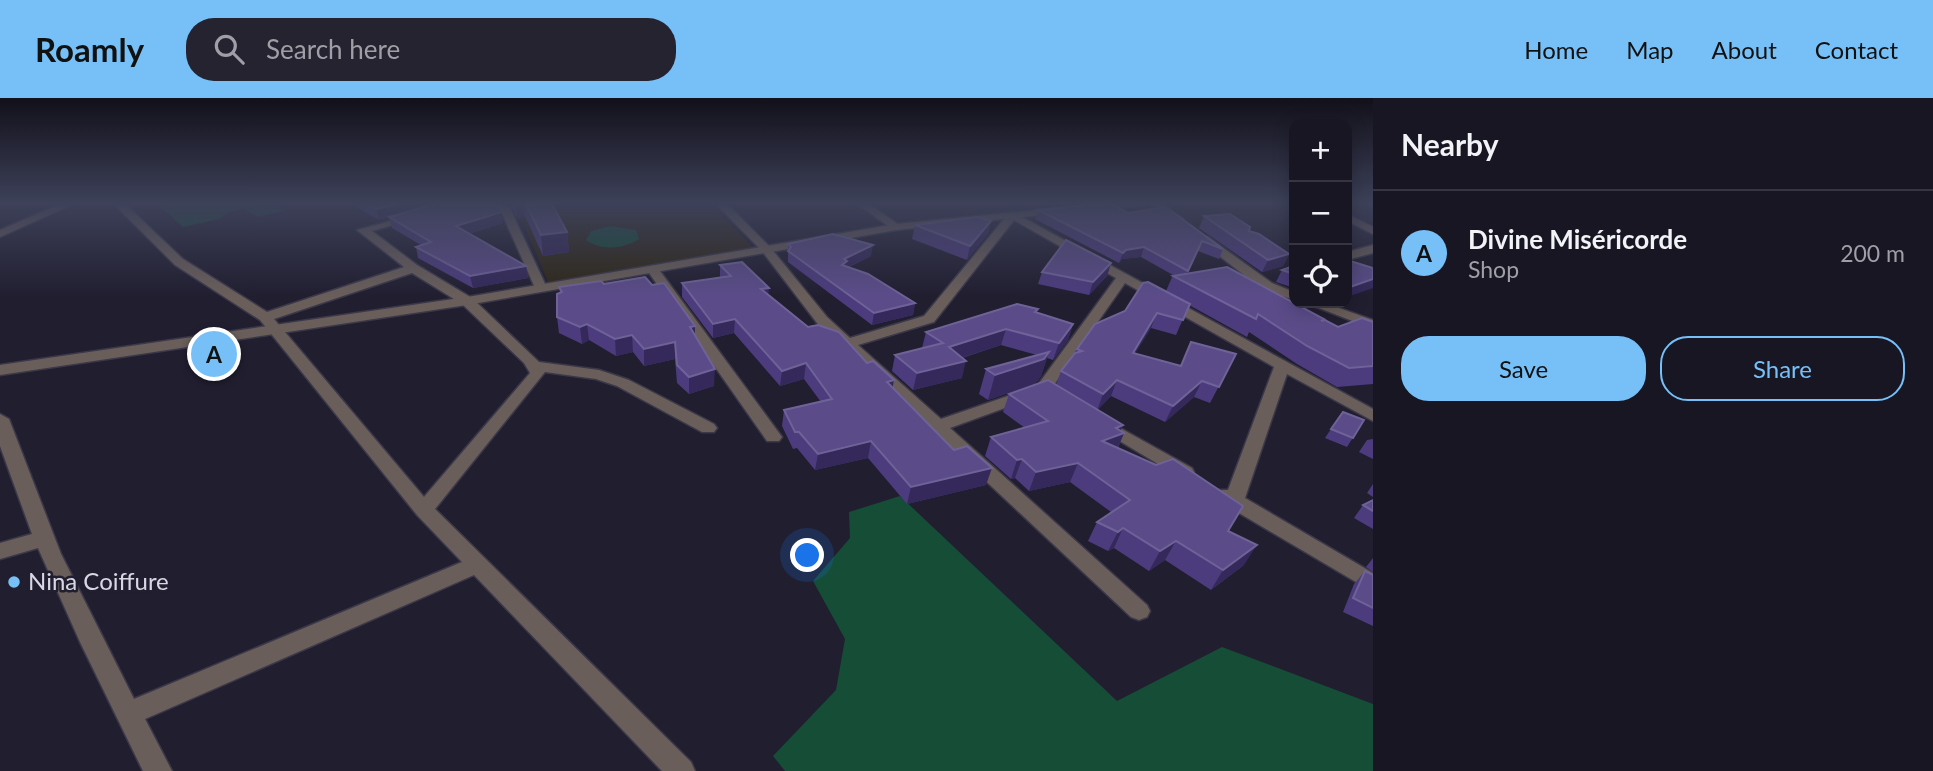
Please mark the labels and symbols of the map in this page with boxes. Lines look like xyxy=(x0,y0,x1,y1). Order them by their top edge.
pin: A xyxy=(191,328,237,380)
your location xyxy=(790,538,824,572)
place label: Nina Coiffure xyxy=(28,566,169,595)
marker: Nina Coiffure xyxy=(6,574,22,590)

